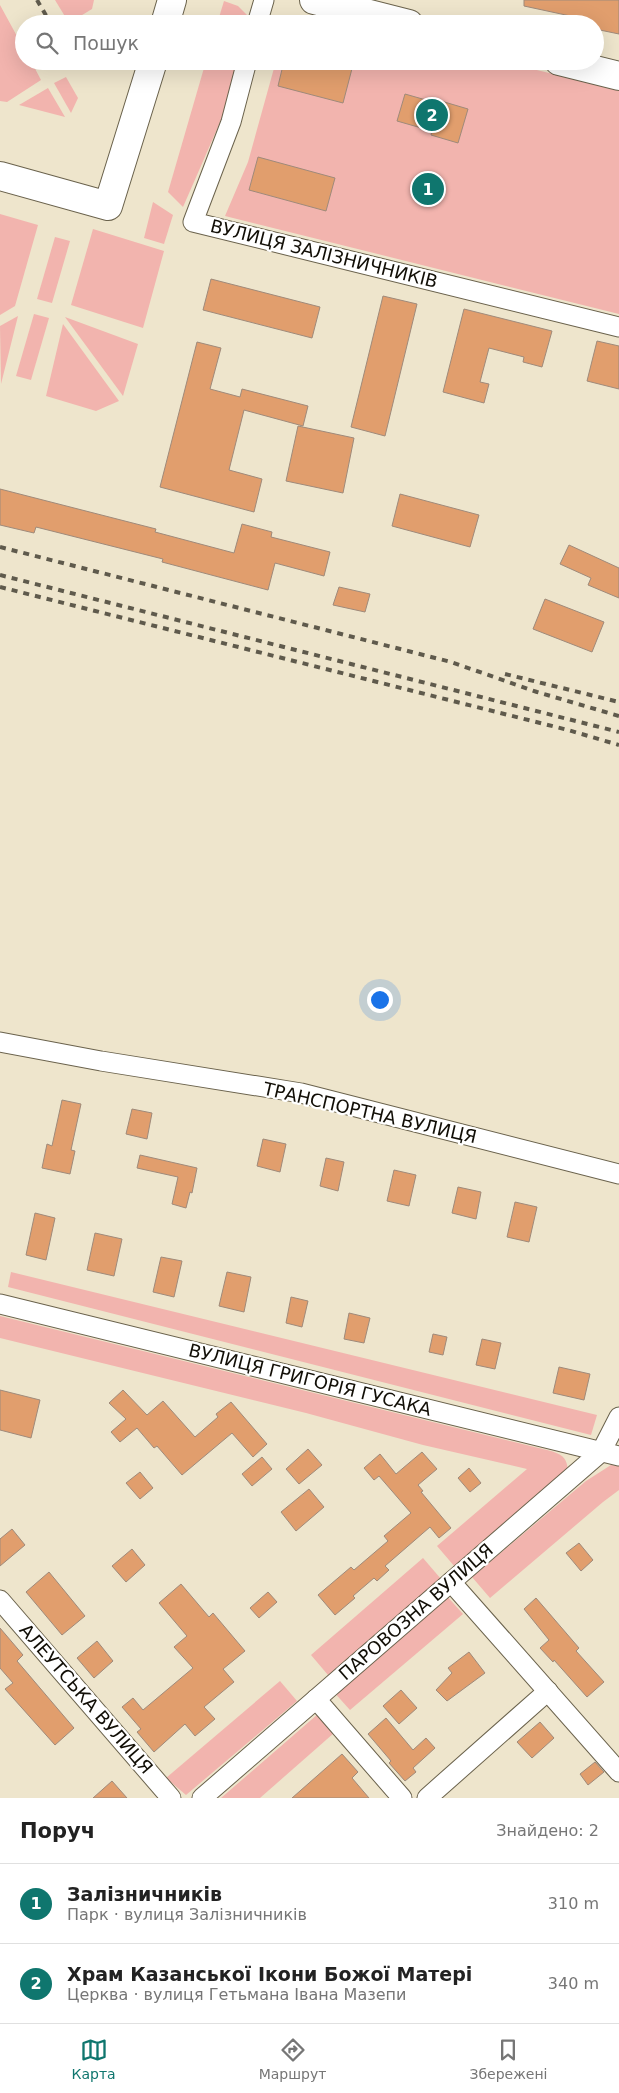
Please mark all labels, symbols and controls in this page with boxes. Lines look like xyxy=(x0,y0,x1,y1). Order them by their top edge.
search box xyxy=(15,15,604,70)
icon: search xyxy=(33,29,61,57)
text: Пошук xyxy=(73,32,139,54)
pin: 2 xyxy=(416,96,448,134)
pin: 1 xyxy=(412,170,444,208)
street label: ВУЛИЦЯ ЗАЛІЗНИЧНИКІВ xyxy=(208,215,440,292)
your location xyxy=(367,987,393,1013)
street label: ТРАНСПОРТНА ВУЛИЦЯ xyxy=(260,1078,479,1147)
street label: ВУЛИЦЯ ГРИГОРІЯ ГУСАКА xyxy=(187,1339,434,1420)
street label: ПАРОВОЗНА ВУЛИЦЯ xyxy=(334,1539,497,1684)
street label: АЛЕУТСЬКА ВУЛИЦЯ xyxy=(16,1619,157,1778)
text: Поруч xyxy=(20,1819,95,1843)
text: Знайдено: 2 xyxy=(496,1821,599,1840)
text: Залізничників xyxy=(67,1883,222,1905)
text: 1 xyxy=(30,1894,42,1913)
text: 310 m xyxy=(548,1894,599,1913)
text: Парк · вулиця Залізничників xyxy=(67,1905,307,1924)
text: Храм Казанської Ікони Божої Матері xyxy=(67,1963,472,1985)
text: 2 xyxy=(30,1974,42,1993)
text: 340 m xyxy=(548,1974,599,1993)
text: Церква · вулиця Гетьмана Івана Мазепи xyxy=(67,1985,406,2004)
tab: Карта xyxy=(72,2036,116,2082)
tab: Маршрут xyxy=(259,2036,326,2082)
tab: Збережені xyxy=(469,2036,547,2082)

